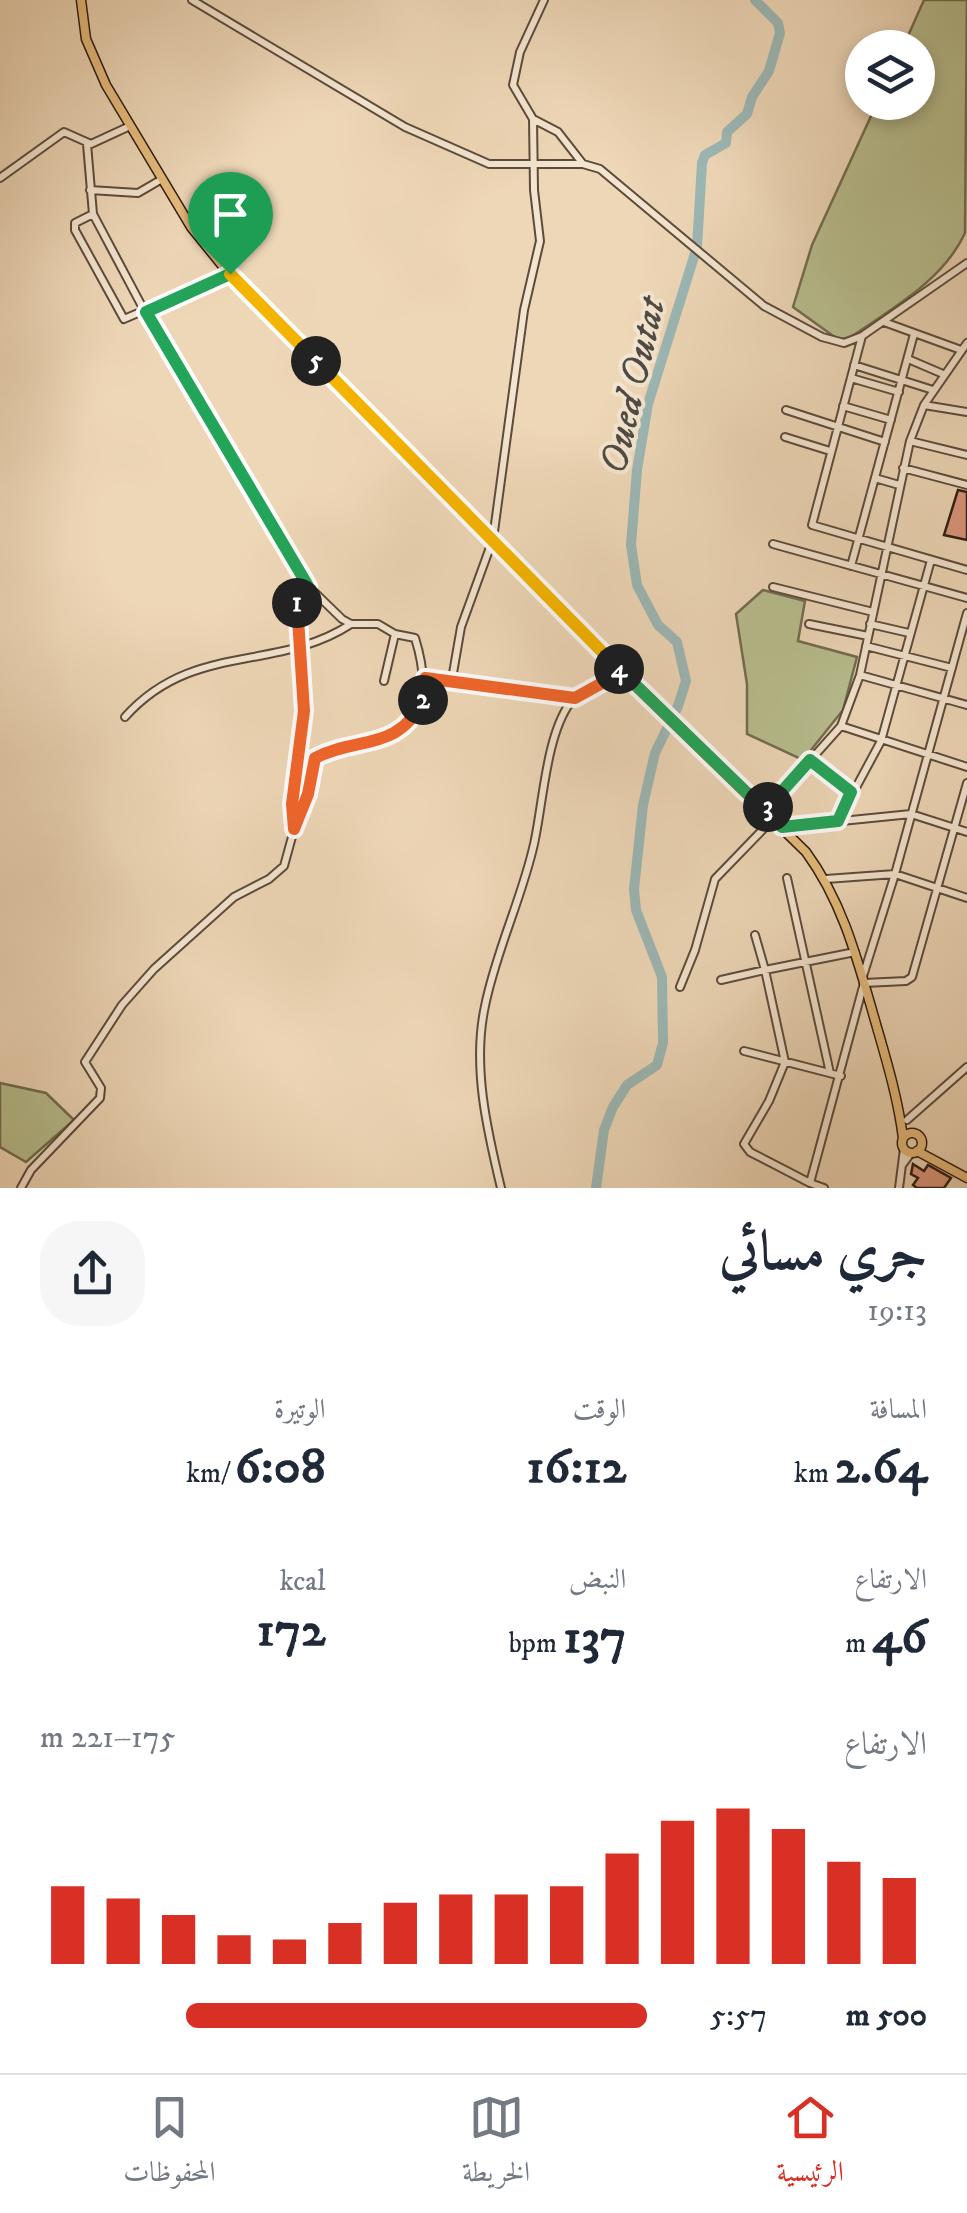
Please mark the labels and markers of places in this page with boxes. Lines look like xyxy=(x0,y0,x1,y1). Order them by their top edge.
pin xyxy=(188,172,273,275)
pin: 5 xyxy=(291,336,341,386)
pin: 1 xyxy=(272,578,322,628)
pin: 4 xyxy=(594,644,644,694)
pin: 2 xyxy=(398,675,448,725)
pin: 3 xyxy=(743,782,793,832)

